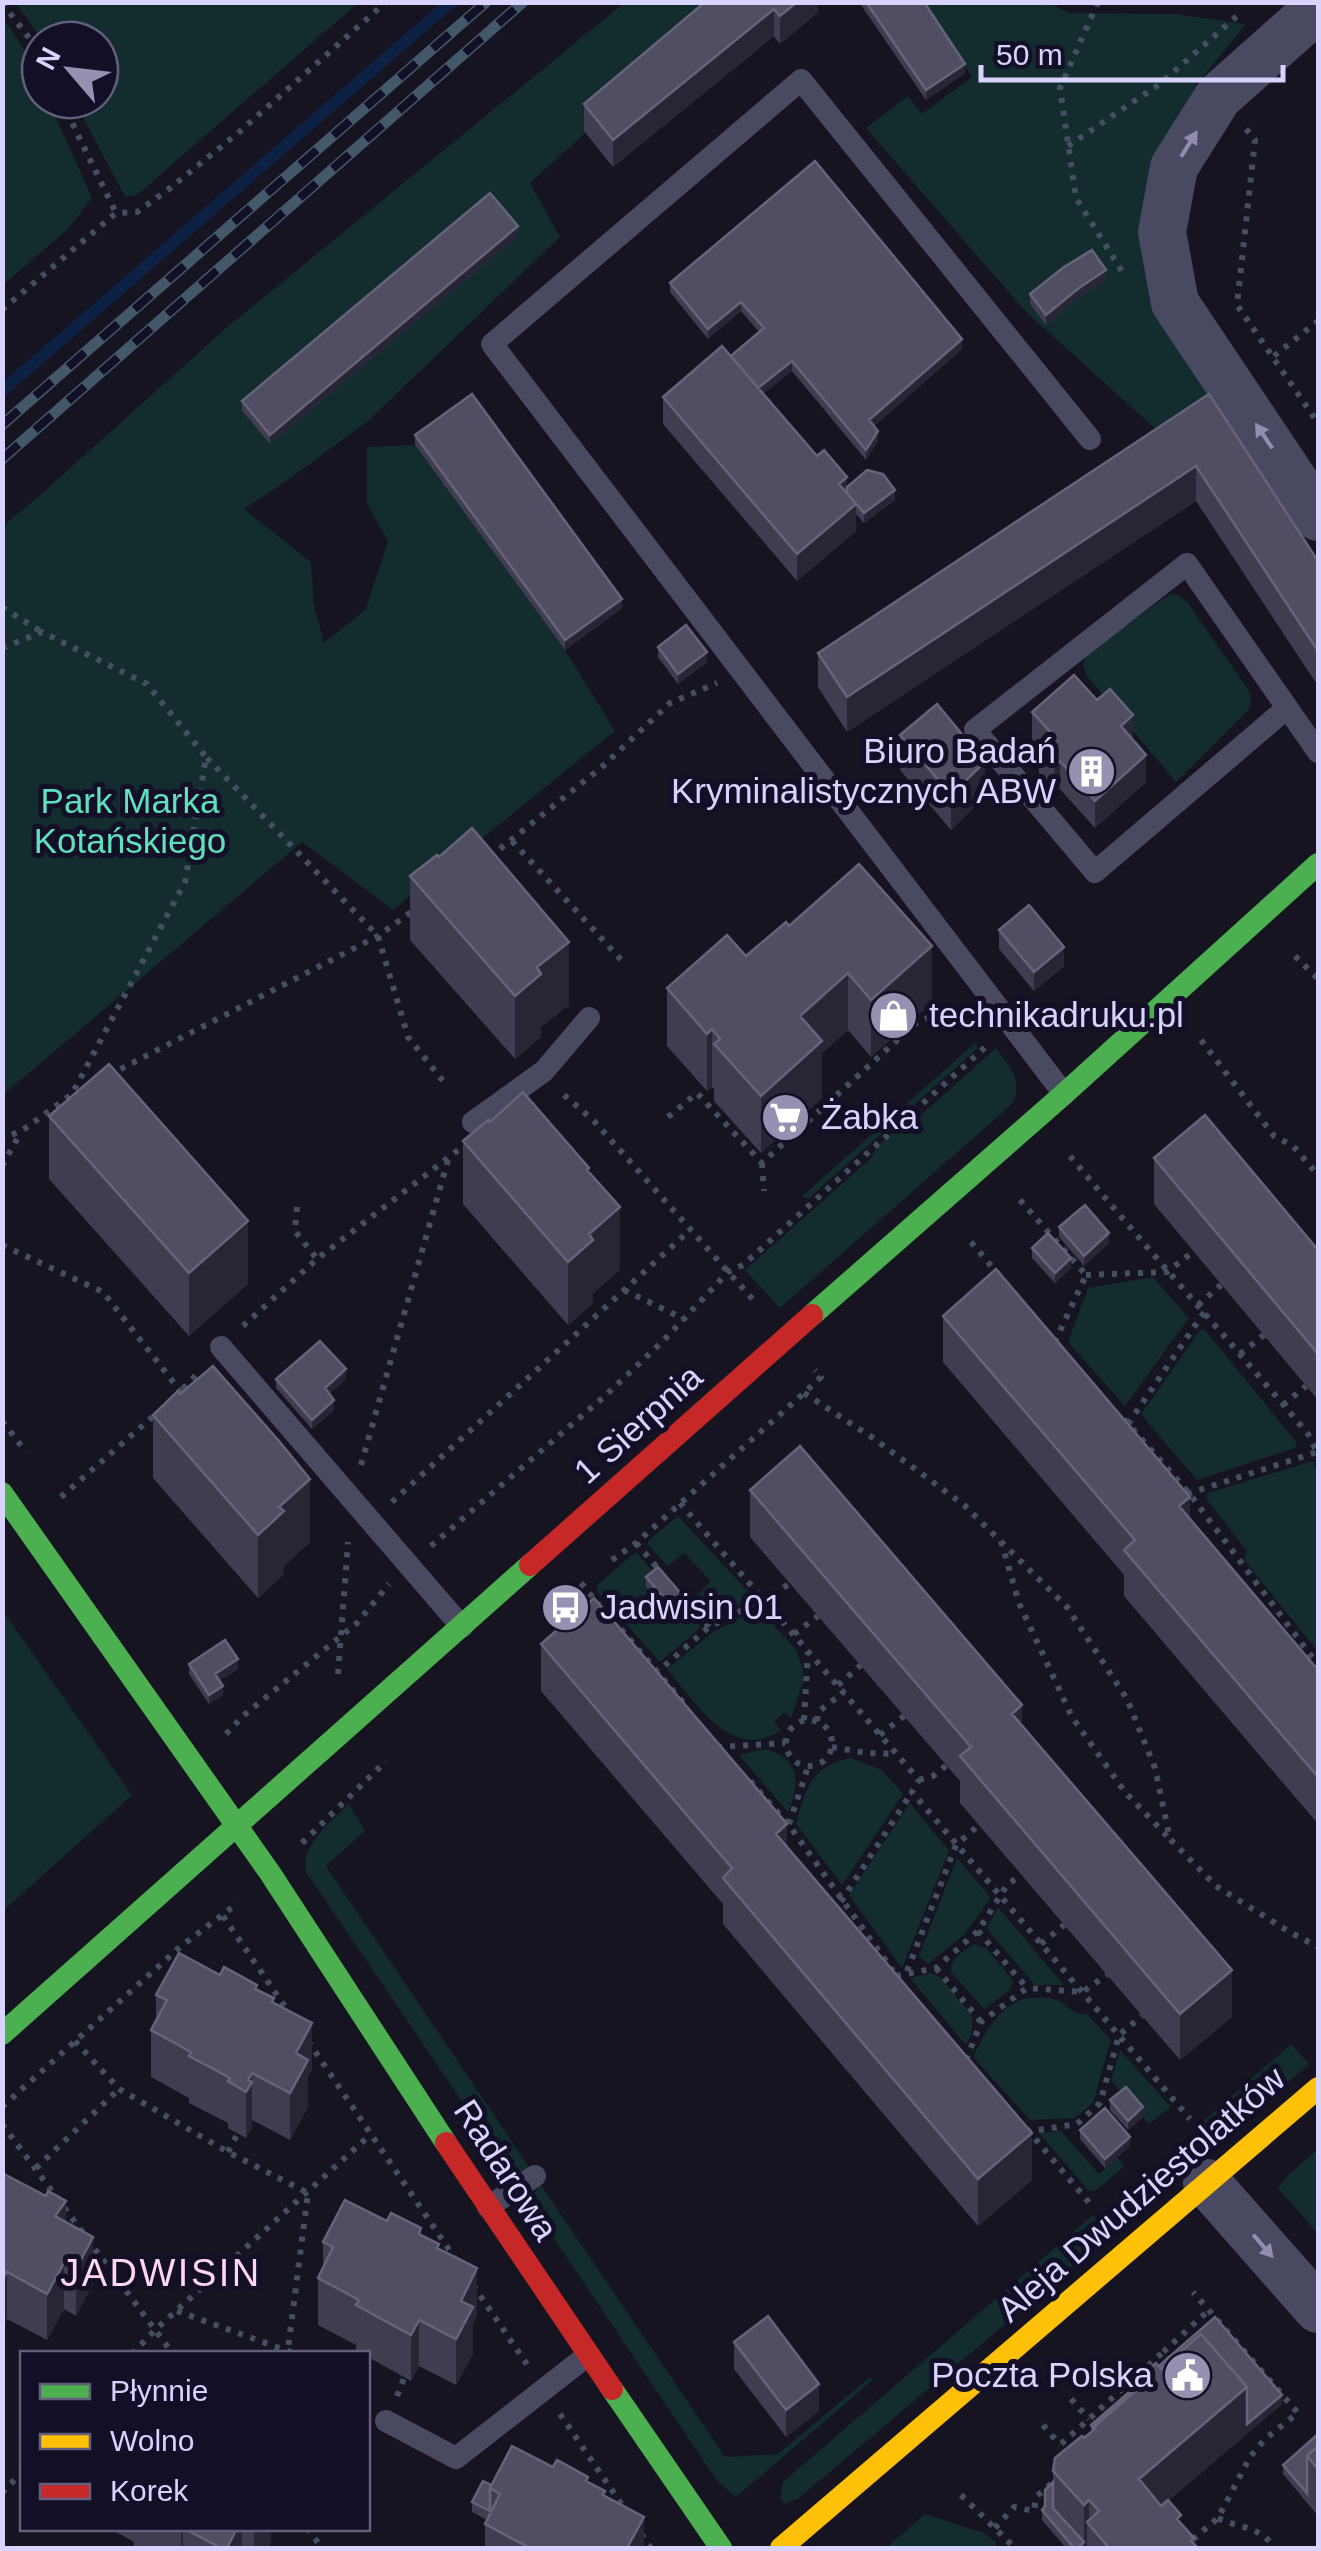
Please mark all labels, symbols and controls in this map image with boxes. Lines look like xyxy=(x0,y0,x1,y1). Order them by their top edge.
north arrow xyxy=(20,20,120,120)
scale bar xyxy=(981,20,1284,82)
text: 50 m xyxy=(996,38,1063,71)
text: N xyxy=(30,42,67,75)
one-way arrow xyxy=(1179,130,1197,158)
one-way arrow xyxy=(1256,422,1274,449)
place label: Biuro Badań Kryminalistycznych ABW xyxy=(671,731,1056,810)
building icon: Biuro Badań Kryminalistycznych ABW xyxy=(1065,745,1117,797)
park label: Park Marka Kotańskiego xyxy=(34,781,226,860)
shop icon: technikadruku.pl xyxy=(868,989,920,1041)
place label: technikadruku.pl xyxy=(929,995,1184,1034)
supermarket icon: Żabka xyxy=(760,1091,812,1143)
place label: Żabka xyxy=(821,1097,919,1136)
street label: 1 Sierpnia xyxy=(566,1356,710,1491)
bus stop icon: Jadwisin 01 xyxy=(539,1581,591,1633)
place label: Jadwisin 01 xyxy=(600,1587,783,1626)
street label: Aleja Dwudziestolatków xyxy=(989,2058,1293,2329)
street label: Radarowa xyxy=(447,2092,567,2248)
one-way arrow xyxy=(1251,2233,1273,2258)
district label: JADWISIN xyxy=(60,2252,262,2294)
public building icon: Poczta Polska xyxy=(1162,2349,1214,2401)
legend xyxy=(20,2351,370,2531)
place label: Poczta Polska xyxy=(931,2355,1154,2394)
text: Płynnie xyxy=(110,2374,208,2407)
text: Wolno xyxy=(110,2424,195,2457)
text: Korek xyxy=(110,2474,189,2507)

